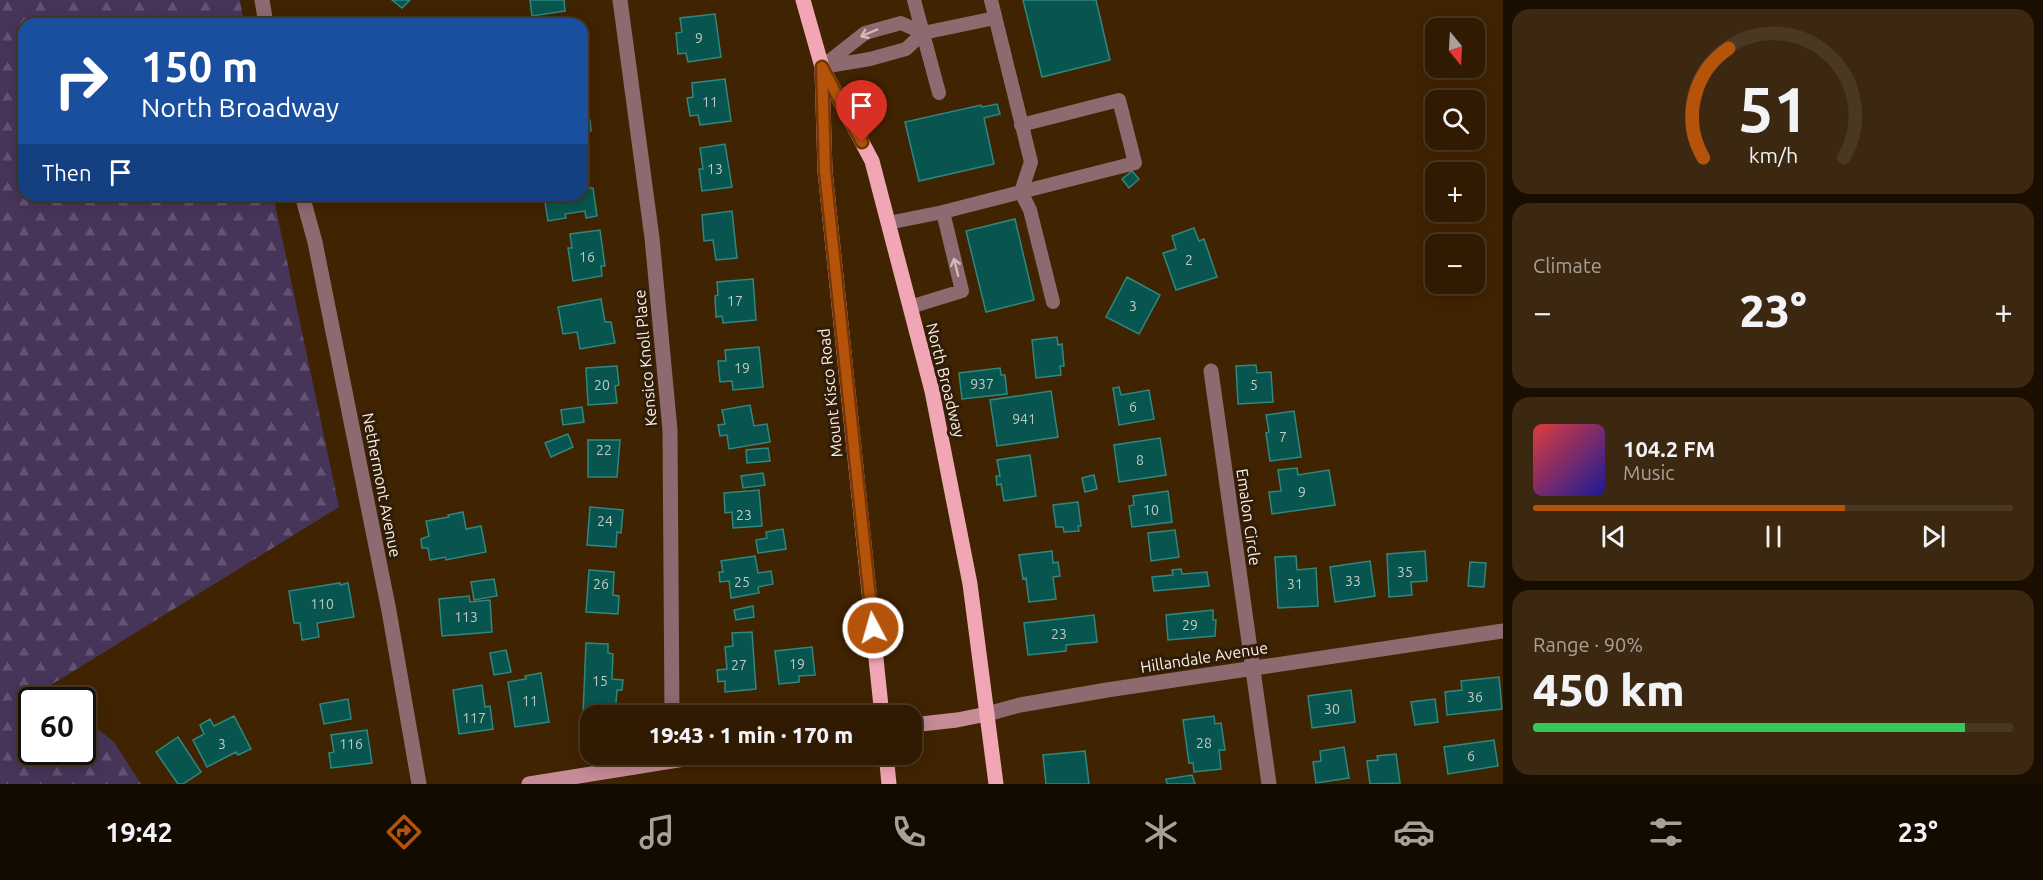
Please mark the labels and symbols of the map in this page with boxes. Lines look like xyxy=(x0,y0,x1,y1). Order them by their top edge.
north arrow xyxy=(1425,18,1485,78)
one-way arrow xyxy=(861,28,879,39)
house number: 9 xyxy=(695,30,703,46)
pin xyxy=(836,80,887,142)
house number: 11 xyxy=(702,94,718,110)
house number: 13 xyxy=(707,161,723,177)
house number: 16 xyxy=(579,249,595,265)
house number: 2 xyxy=(1185,252,1193,268)
one-way arrow xyxy=(950,258,962,277)
street label: Kensico Knoll Place xyxy=(630,289,660,427)
house number: 17 xyxy=(727,293,743,309)
house number: 3 xyxy=(1129,298,1137,314)
street label: North Broadway xyxy=(923,321,969,439)
street label: Mount Kisco Road xyxy=(814,328,846,458)
house number: 19 xyxy=(734,360,750,376)
house number: 937 xyxy=(970,376,994,392)
house number: 20 xyxy=(594,377,610,393)
house number: 5 xyxy=(1250,377,1258,393)
house number: 6 xyxy=(1129,399,1137,415)
street label: Nethermont Avenue xyxy=(359,411,405,559)
house number: 941 xyxy=(1012,411,1036,427)
house number: 7 xyxy=(1279,429,1287,445)
house number: 22 xyxy=(596,442,612,458)
house number: 8 xyxy=(1136,452,1144,468)
street label: Emalon Circle xyxy=(1233,467,1265,567)
house number: 9 xyxy=(1298,484,1306,500)
house number: 10 xyxy=(1143,502,1159,518)
house number: 23 xyxy=(736,507,752,523)
house number: 24 xyxy=(597,513,613,529)
house number: 35 xyxy=(1397,564,1413,580)
house number: 33 xyxy=(1345,573,1361,589)
house number: 25 xyxy=(734,574,750,590)
house number: 26 xyxy=(593,576,609,592)
house number: 31 xyxy=(1287,576,1303,592)
house number: 110 xyxy=(310,596,334,612)
position arrow xyxy=(841,596,905,660)
house number: 113 xyxy=(454,609,478,625)
house number: 29 xyxy=(1182,617,1198,633)
house number: 23 xyxy=(1051,626,1067,642)
street label: Hillandale Avenue xyxy=(1139,638,1269,676)
house number: 19 xyxy=(789,656,805,672)
house number: 27 xyxy=(731,657,747,673)
house number: 15 xyxy=(592,673,608,689)
speed limit sign: 60 xyxy=(18,687,96,765)
house number: 36 xyxy=(1467,689,1483,705)
house number: 11 xyxy=(522,693,538,709)
house number: 30 xyxy=(1324,701,1340,717)
house number: 117 xyxy=(462,710,486,726)
house number: 28 xyxy=(1196,735,1212,751)
house number: 3 xyxy=(218,736,226,752)
house number: 116 xyxy=(339,736,363,752)
house number: 6 xyxy=(1467,748,1475,764)

